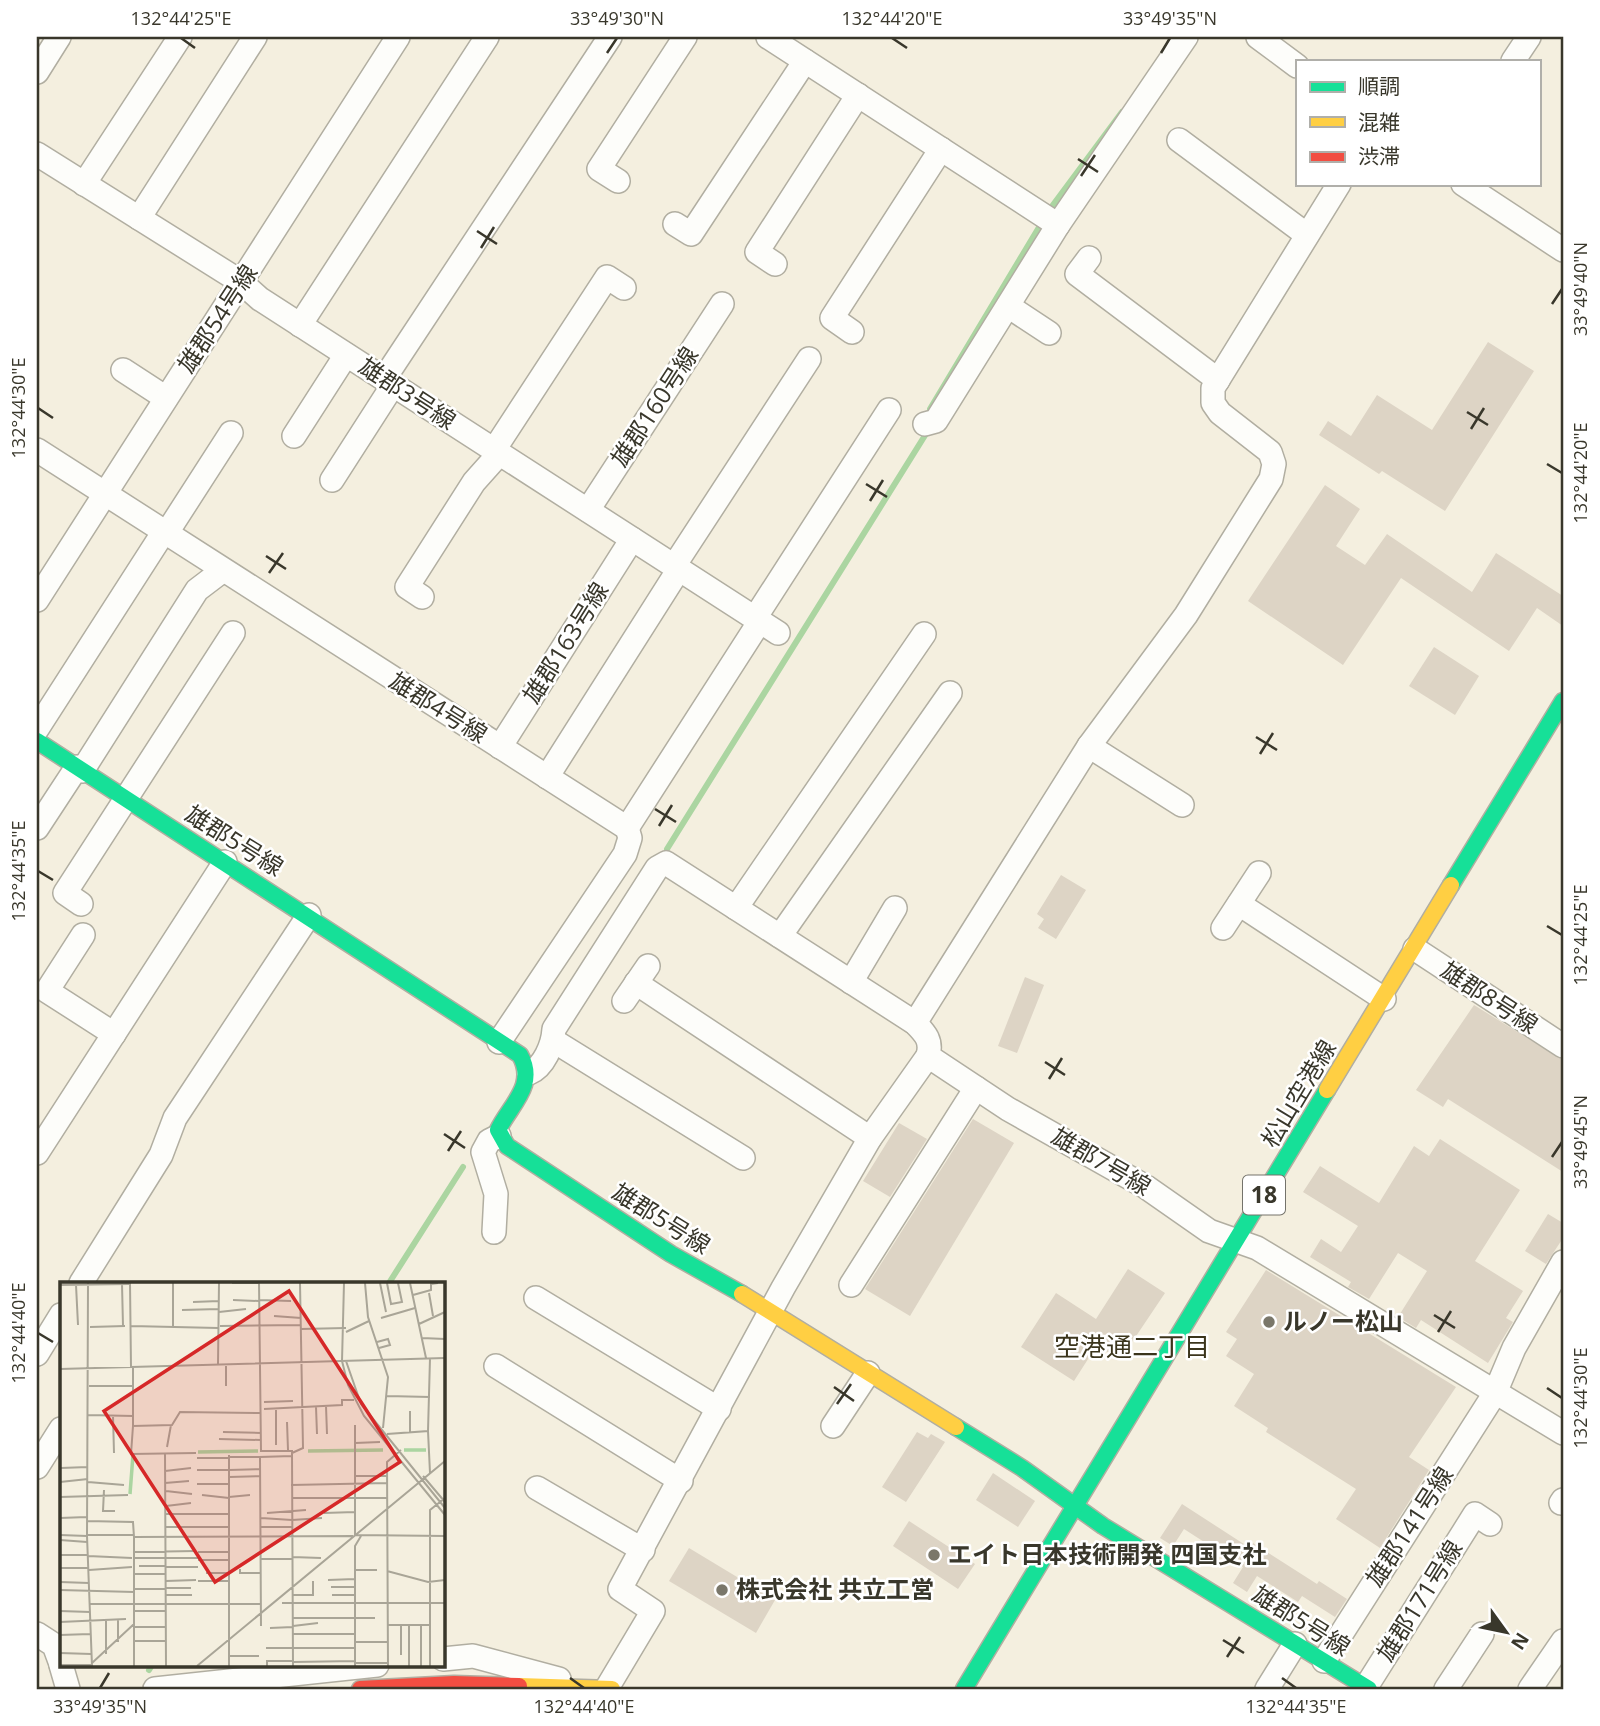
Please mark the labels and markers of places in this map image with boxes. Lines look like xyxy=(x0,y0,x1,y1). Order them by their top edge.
place label: ルノー松山 xyxy=(1283,1304,1403,1337)
marker: ルノー松山 xyxy=(1261,1314,1277,1330)
place label: エイト日本技術開発 四国支社 xyxy=(948,1537,1266,1570)
marker: エイト日本技術開発 四国支社 xyxy=(926,1547,942,1563)
place label: 株式会社 共立工営 xyxy=(736,1572,934,1605)
marker: 株式会社 共立工営 xyxy=(714,1582,730,1598)

